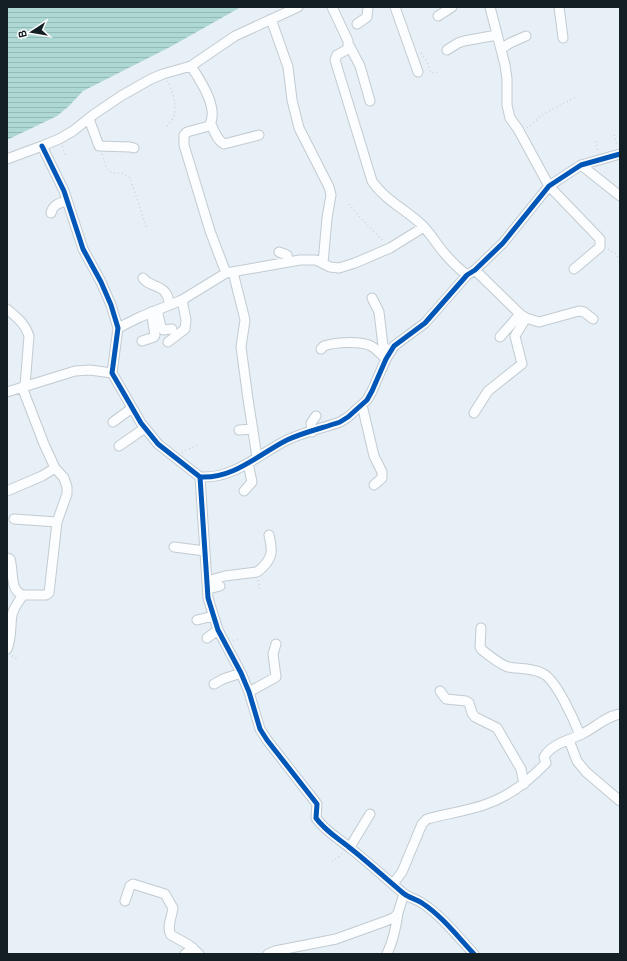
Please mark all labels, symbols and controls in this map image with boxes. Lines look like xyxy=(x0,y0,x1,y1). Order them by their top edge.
north arrow xyxy=(12,12,52,52)
text: B xyxy=(15,29,30,39)

